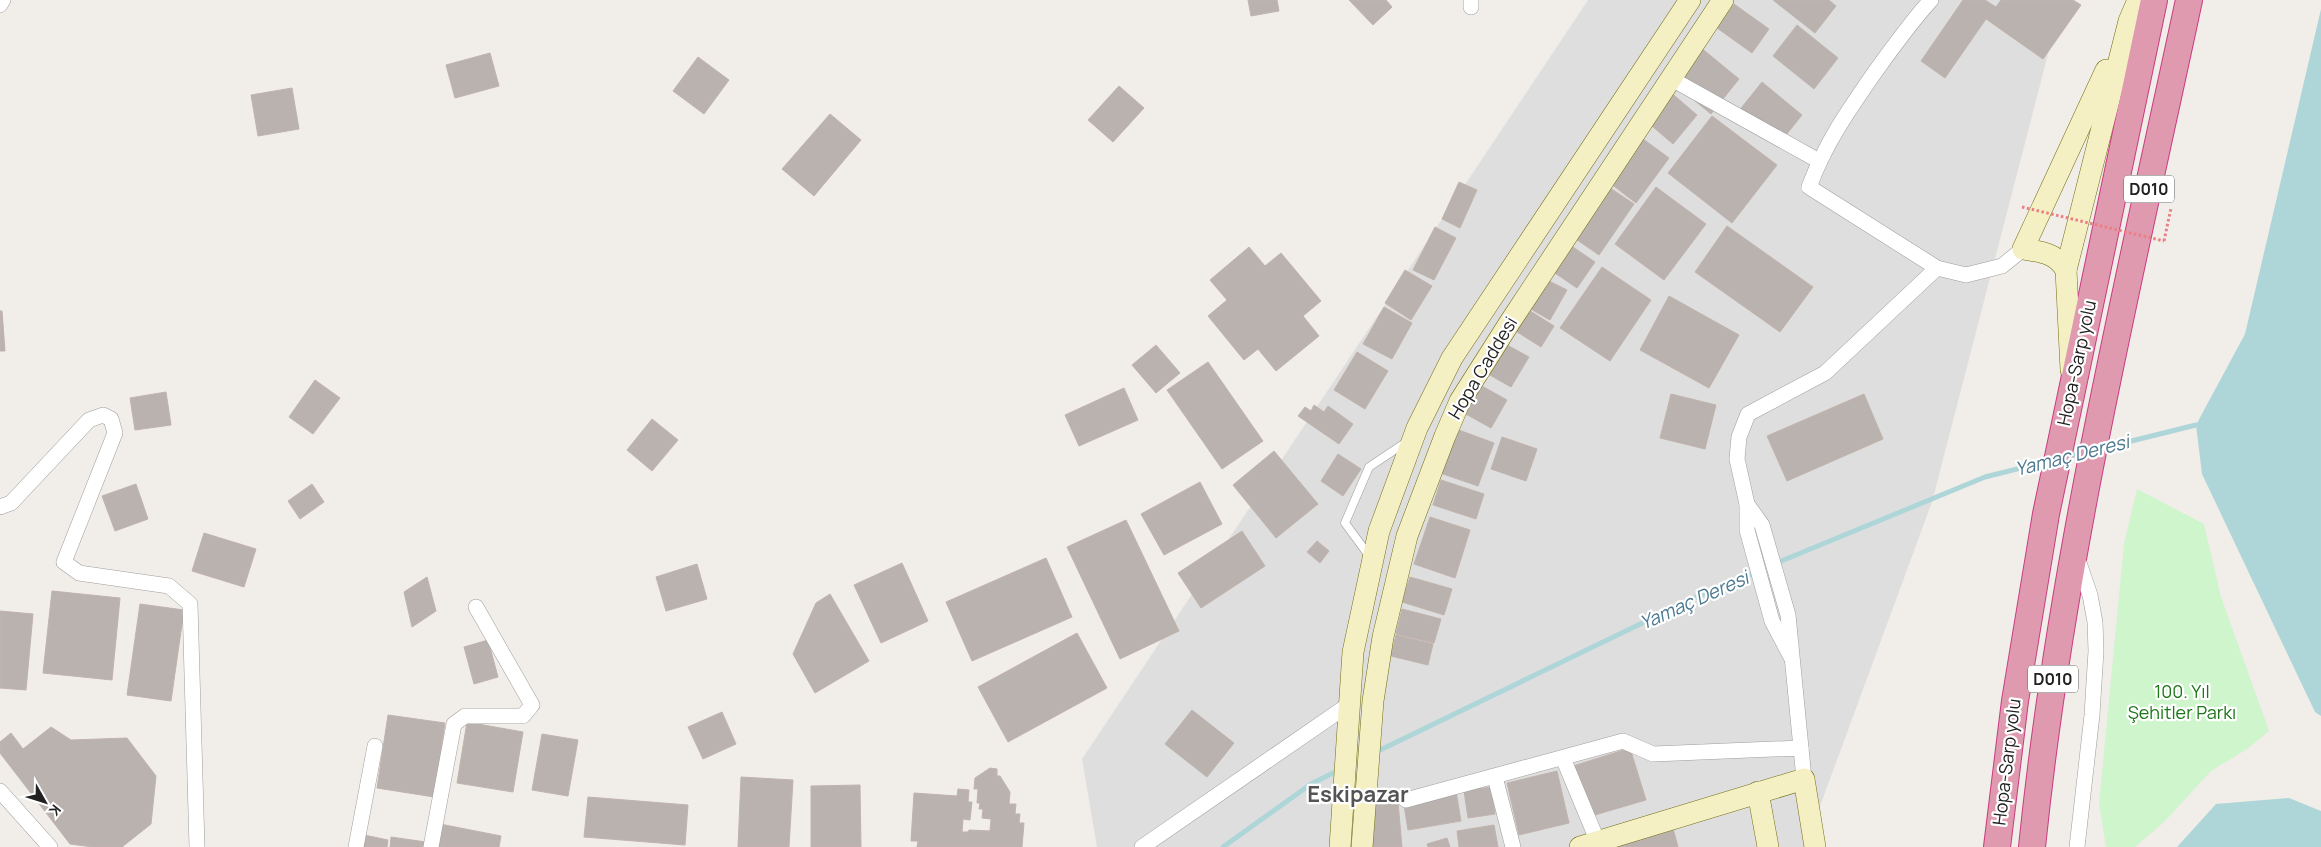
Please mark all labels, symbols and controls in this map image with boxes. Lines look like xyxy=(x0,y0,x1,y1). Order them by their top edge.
road number: D010 xyxy=(2124,175,2174,202)
street label: Hopa-Sarp yolu xyxy=(2051,298,2101,428)
street label: Hopa Caddesi xyxy=(1442,312,1522,423)
water label: Yamaç Deresi xyxy=(2012,428,2134,482)
water label: Yamaç Deresi xyxy=(1635,563,1755,636)
road number: D010 xyxy=(2028,666,2078,692)
park label: 100. Yıl Şehitler Parkı xyxy=(2128,679,2236,724)
street label: Hopa-Sarp yolu xyxy=(1986,697,2026,827)
north arrow xyxy=(20,777,70,827)
district label: Eskipazar xyxy=(1307,779,1409,809)
text: K xyxy=(45,801,66,821)

